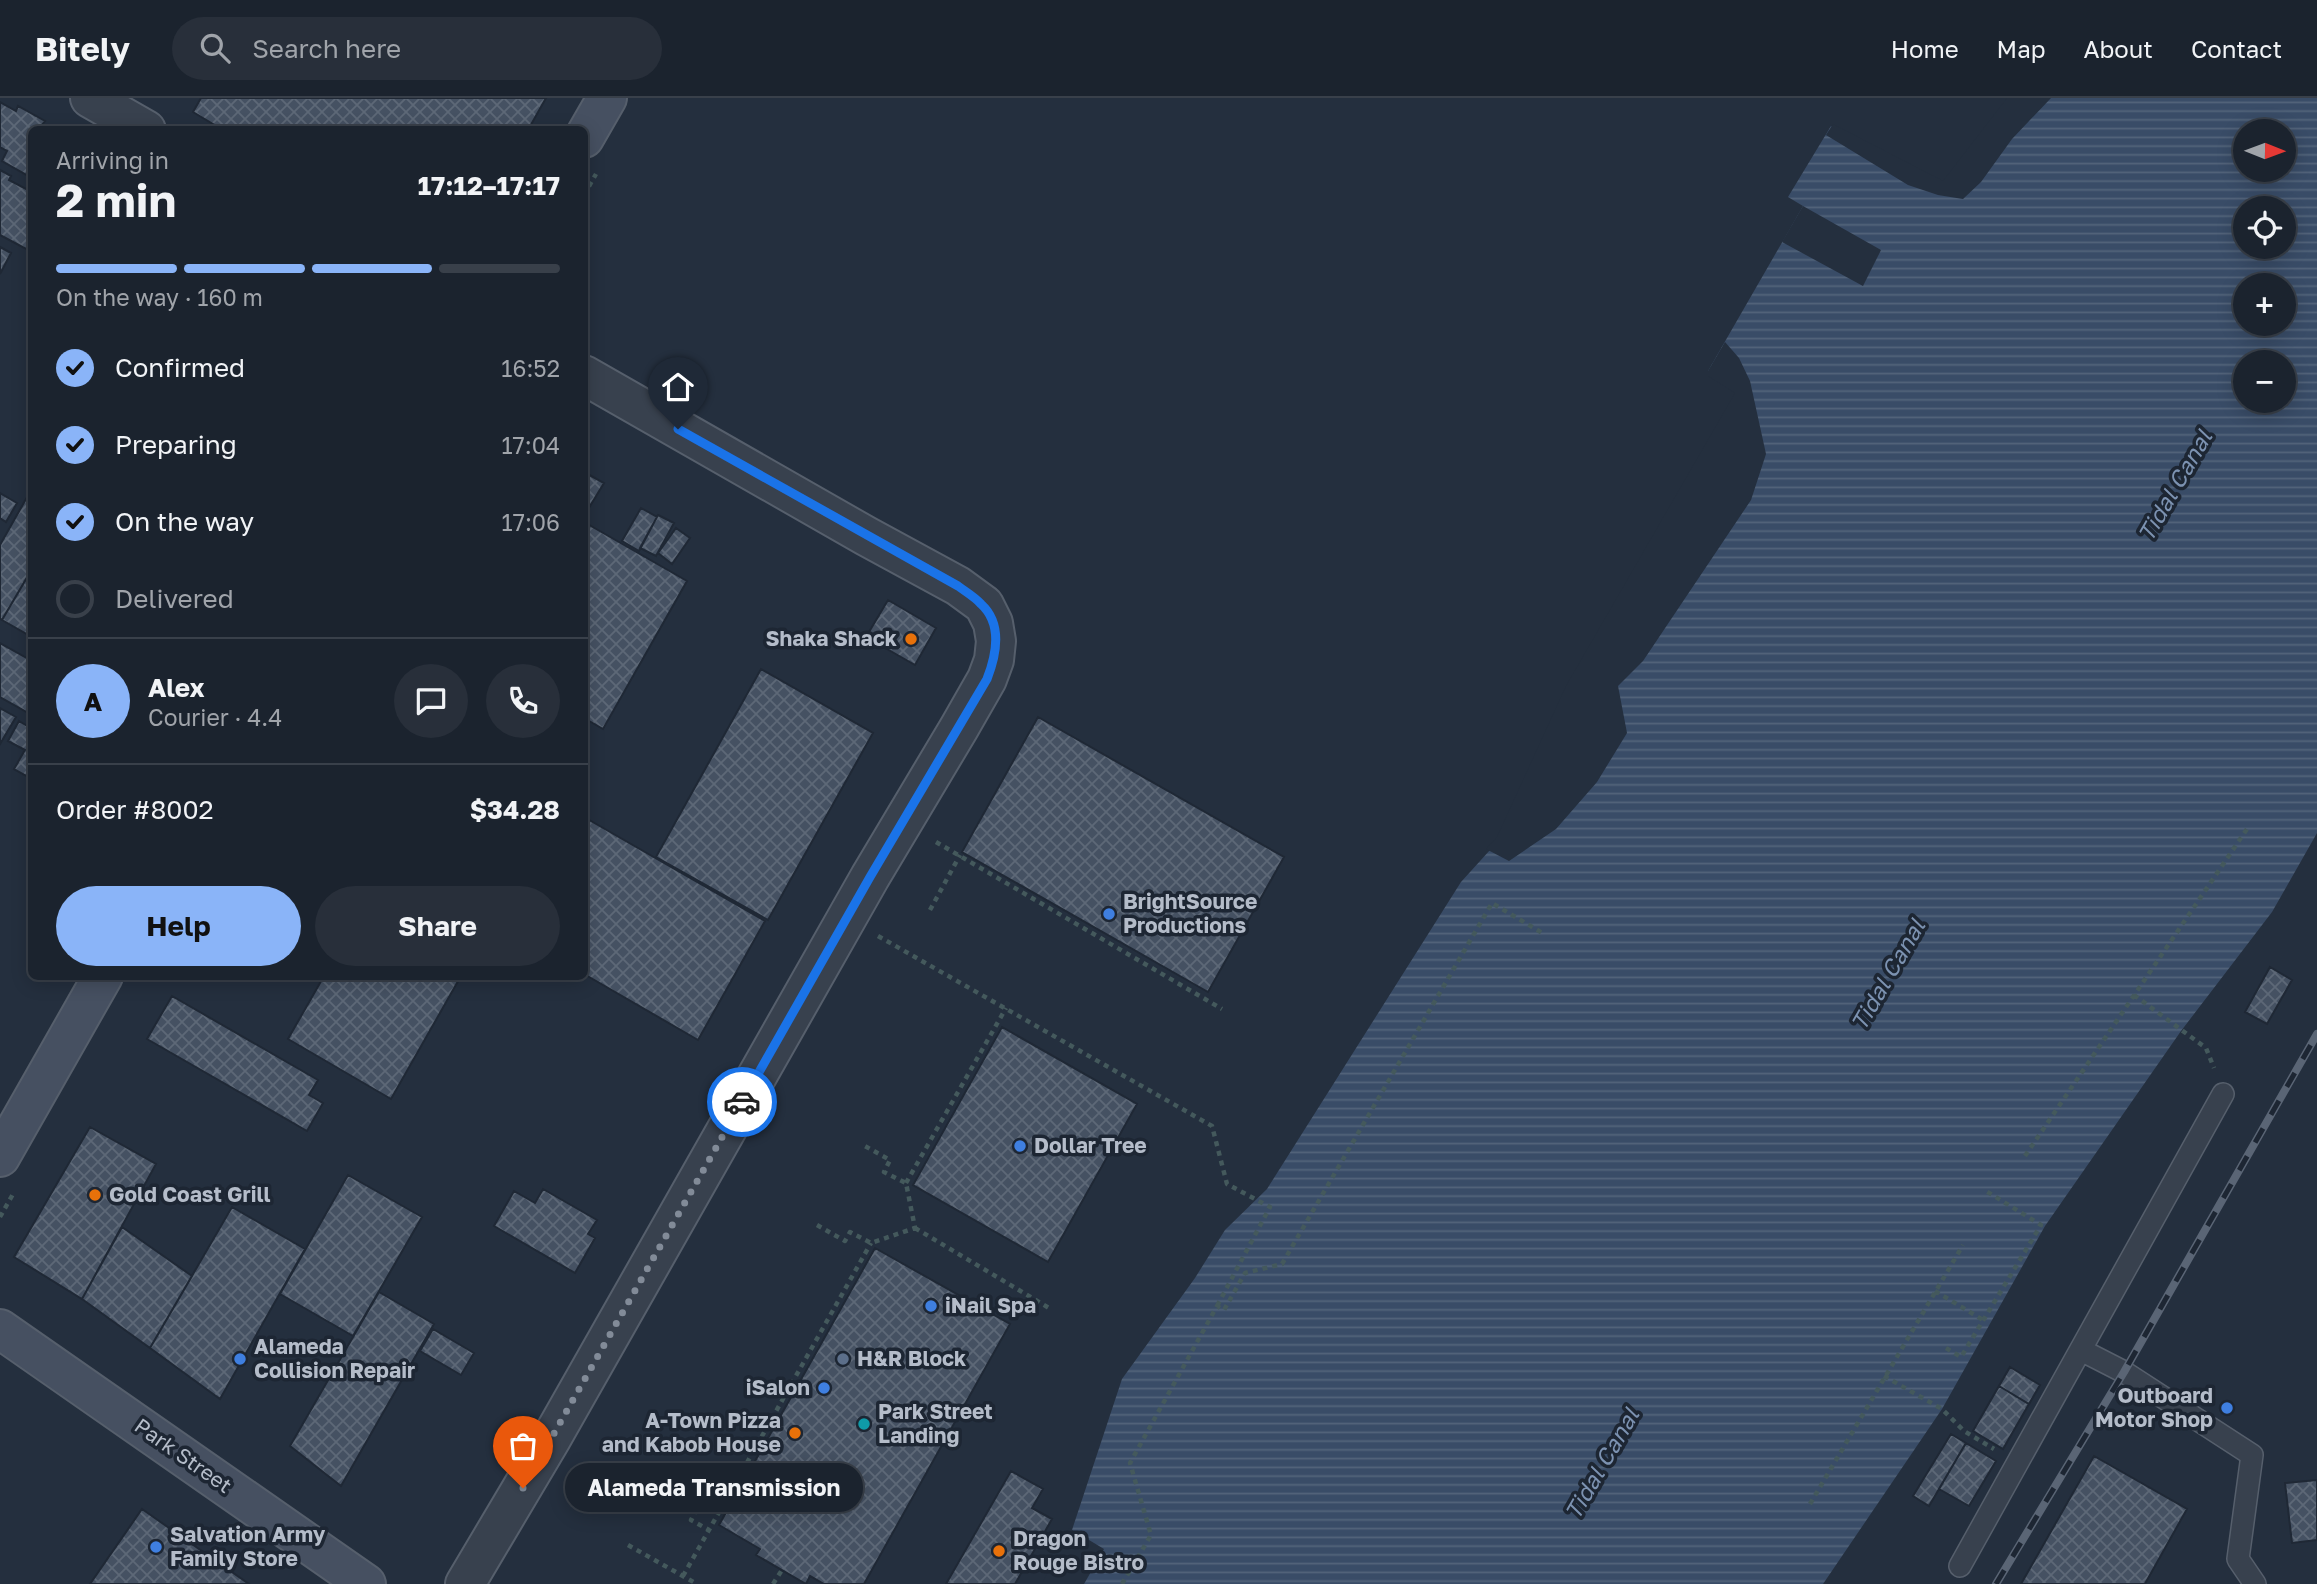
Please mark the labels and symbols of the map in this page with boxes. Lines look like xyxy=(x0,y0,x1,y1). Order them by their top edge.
north arrow xyxy=(2233,119,2296,182)
pin xyxy=(648,357,708,429)
water label: Tidal Canal xyxy=(2131,423,2218,546)
place label: Shaka Shack xyxy=(765,625,897,651)
marker: Shaka Shack xyxy=(903,631,919,647)
place label: BrightSource Productions xyxy=(1123,888,1257,938)
marker: BrightSource Productions xyxy=(1101,906,1117,922)
water label: Tidal Canal xyxy=(1844,912,1931,1035)
courier xyxy=(707,1067,777,1137)
place label: Dollar Tree xyxy=(1034,1132,1147,1158)
marker: Dollar Tree xyxy=(1012,1138,1028,1154)
place label: Gold Coast Grill xyxy=(109,1181,271,1207)
marker: Gold Coast Grill xyxy=(87,1187,103,1203)
place label: iNail Spa xyxy=(945,1292,1036,1318)
marker: iNail Spa xyxy=(923,1298,939,1314)
place label: Alameda Collision Repair xyxy=(254,1333,415,1383)
place label: H&R Block xyxy=(857,1345,966,1371)
marker: Alameda Collision Repair xyxy=(232,1351,248,1367)
marker: H&R Block xyxy=(835,1351,851,1367)
place label: iSalon xyxy=(746,1374,810,1400)
marker: iSalon xyxy=(816,1380,832,1396)
place label: Outboard Motor Shop xyxy=(2095,1382,2213,1432)
place label: Park Street Landing xyxy=(878,1398,993,1448)
marker: Outboard Motor Shop xyxy=(2219,1400,2235,1416)
water label: Tidal Canal xyxy=(1558,1401,1645,1524)
place label: A-Town Pizza and Kabob House xyxy=(602,1407,781,1457)
street label: Park Street xyxy=(130,1412,237,1498)
pin xyxy=(493,1416,553,1488)
marker: Park Street Landing xyxy=(856,1416,872,1432)
marker: A-Town Pizza and Kabob House xyxy=(787,1425,803,1441)
callout: Alameda Transmission xyxy=(565,1464,862,1512)
place label: Salvation Army Family Store xyxy=(170,1521,326,1571)
place label: Dragon Rouge Bistro xyxy=(1013,1525,1144,1575)
marker: Salvation Army Family Store xyxy=(148,1539,164,1555)
marker: Dragon Rouge Bistro xyxy=(991,1543,1007,1559)

